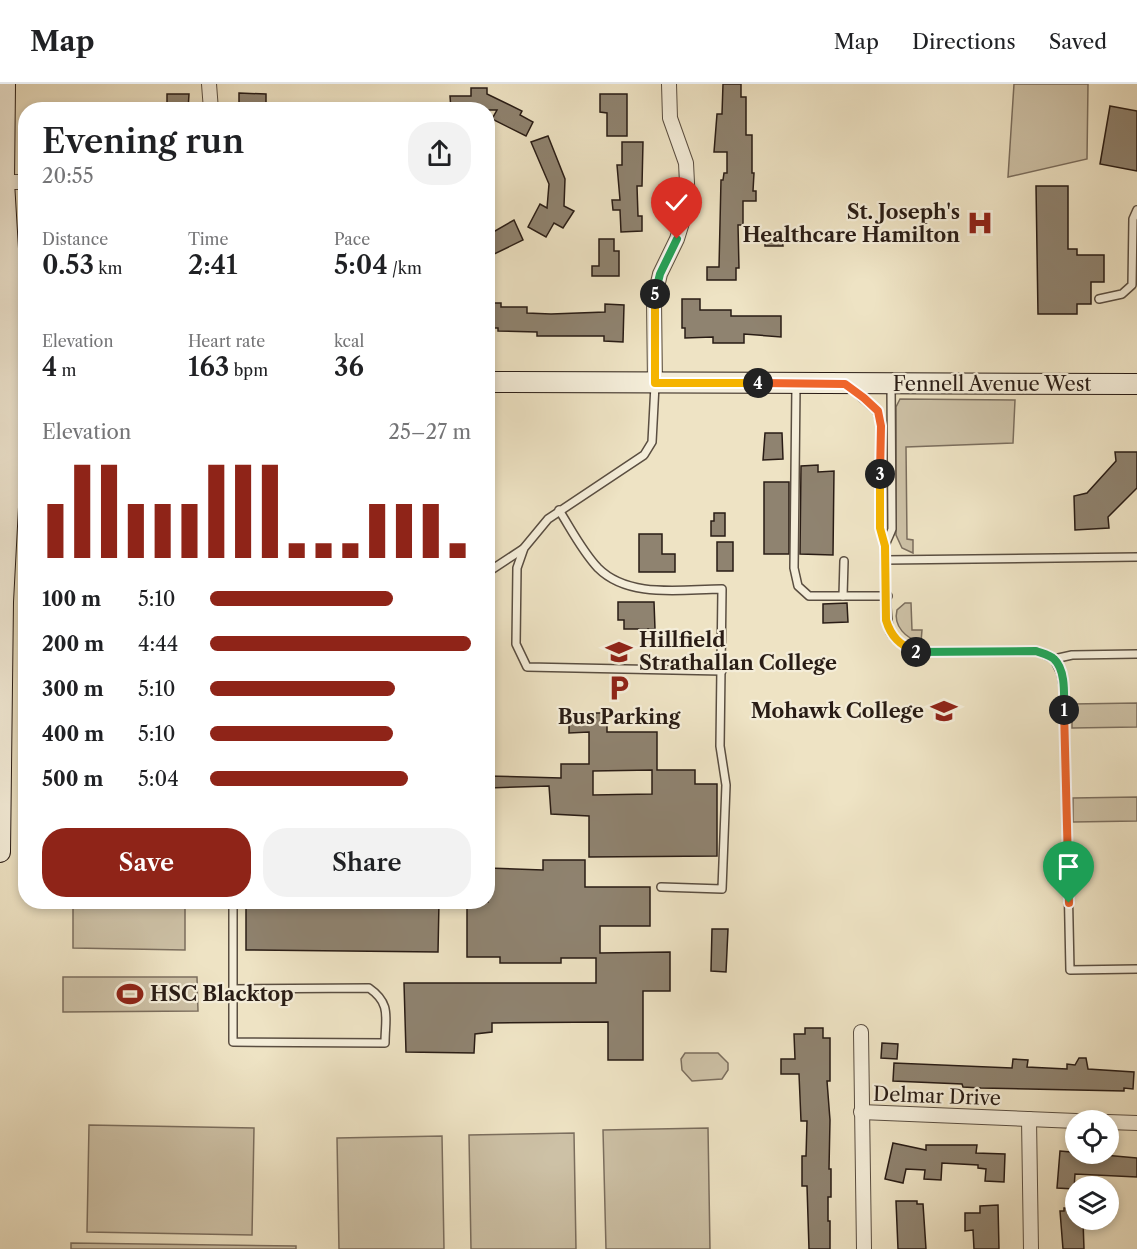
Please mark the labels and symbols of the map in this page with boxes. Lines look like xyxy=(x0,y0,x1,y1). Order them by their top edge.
pin xyxy=(651,177,702,239)
place label: St. Joseph's Healthcare Hamilton xyxy=(742,200,960,247)
hospital icon: St. Joseph's Healthcare Hamilton xyxy=(965,208,995,238)
pin: 5 xyxy=(640,279,670,309)
pin: 4 xyxy=(743,368,773,398)
street label: Fennell Avenue West xyxy=(893,372,1091,396)
pin: 3 xyxy=(865,459,895,489)
place label: Hillfield Strathallan College xyxy=(639,628,837,675)
school or university icon: Hillfield Strathallan College xyxy=(604,637,634,667)
pin: 2 xyxy=(901,637,931,667)
parking icon: Bus Parking xyxy=(604,673,634,703)
pin: 1 xyxy=(1049,695,1079,725)
school or university icon: Mohawk College xyxy=(929,696,959,726)
place label: Mohawk College xyxy=(751,699,924,723)
place label: Bus Parking xyxy=(558,705,681,729)
pin xyxy=(1043,841,1094,903)
sports icon: HSC Blacktop xyxy=(115,979,145,1009)
place label: HSC Blacktop xyxy=(150,982,294,1006)
street label: Delmar Drive xyxy=(873,1082,1001,1110)

